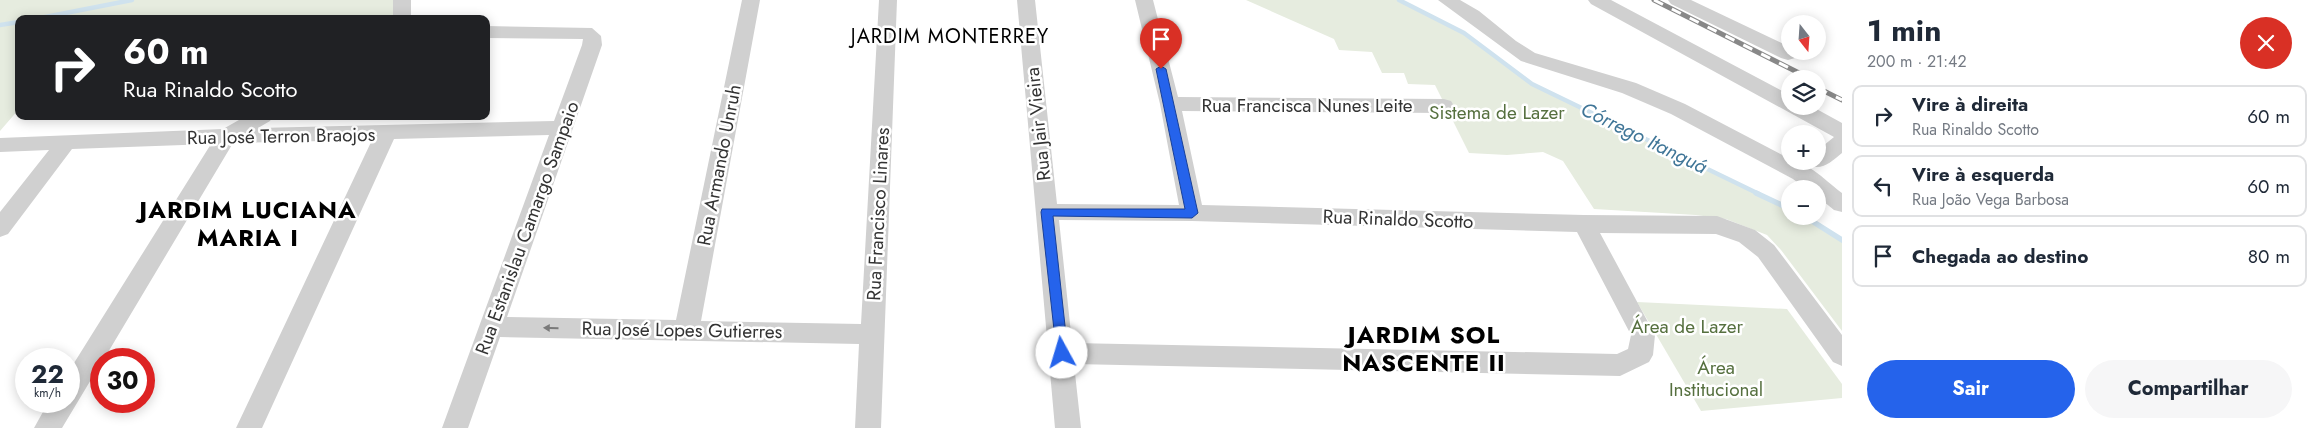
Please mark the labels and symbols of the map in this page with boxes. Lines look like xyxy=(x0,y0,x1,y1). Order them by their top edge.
north arrow xyxy=(1781,15,1826,60)
pin xyxy=(1140,18,1182,69)
district label: JARDIM MONTERREY xyxy=(848,22,1049,51)
street label: Rua Jair Vieira xyxy=(1019,66,1057,182)
street label: Rua Armando Unruh xyxy=(690,82,748,248)
street label: Rua Francisca Nunes Leite xyxy=(1201,92,1413,119)
water label: Córrego Itanguá xyxy=(1576,95,1712,181)
street label: Rua Estanislau Camargo Sampaio xyxy=(468,98,586,358)
park label: Sistema de Lazer xyxy=(1429,99,1565,126)
street label: Rua José Terron Braojos xyxy=(187,121,376,151)
street label: Rua Francisco Linares xyxy=(860,126,896,301)
district label: JARDIM LUCIANA MARIA I xyxy=(135,192,357,255)
street label: Rua Rinaldo Scotto xyxy=(1322,203,1474,235)
park label: Área de Lazer xyxy=(1631,313,1744,340)
street label: Rua José Lopes Gutierres xyxy=(581,315,783,345)
district label: JARDIM SOL NASCENTE II xyxy=(1342,317,1506,380)
one-way arrow xyxy=(543,324,559,332)
position arrow xyxy=(1035,326,1087,378)
speed limit sign: 30 xyxy=(90,348,155,413)
park label: Área Institucional xyxy=(1669,354,1763,403)

